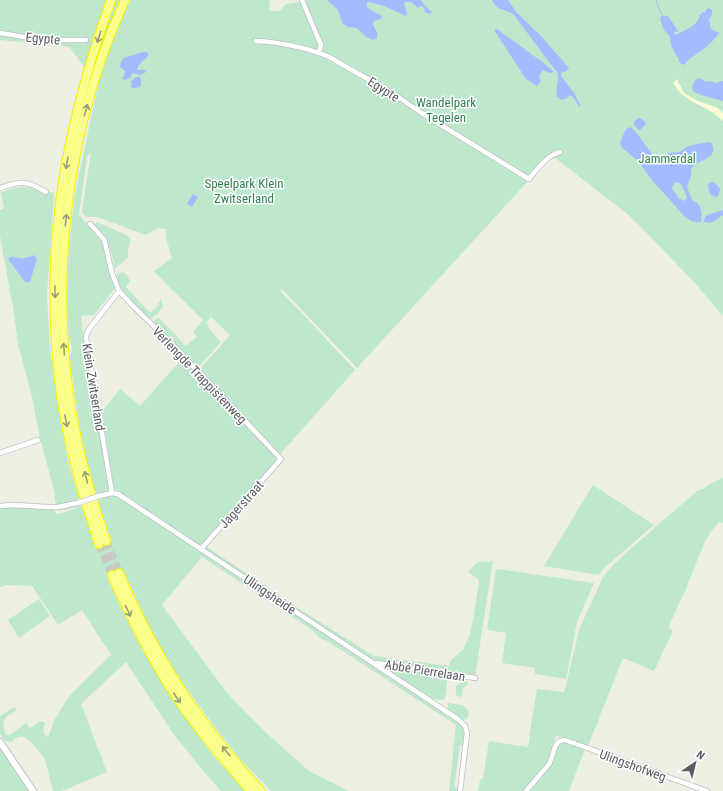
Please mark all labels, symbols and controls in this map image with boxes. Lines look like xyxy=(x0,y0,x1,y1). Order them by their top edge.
street label: Egypte xyxy=(25,30,61,47)
one-way arrow xyxy=(94,31,102,43)
street label: Egypte xyxy=(365,74,402,105)
park label: Wandelpark Tegelen xyxy=(416,95,476,125)
one-way arrow xyxy=(83,104,90,117)
park label: Jammerdal xyxy=(638,151,696,166)
one-way arrow xyxy=(62,156,70,169)
park label: Speelpark Klein Zwitserland xyxy=(204,176,284,206)
one-way arrow xyxy=(63,214,70,227)
one-way arrow xyxy=(51,285,59,298)
street label: Verlengde Trappistenweg xyxy=(149,324,250,427)
street label: Klein Zwitserland xyxy=(79,342,108,432)
one-way arrow xyxy=(61,343,68,356)
one-way arrow xyxy=(63,415,71,428)
one-way arrow xyxy=(82,471,90,484)
street label: Jagerstraat xyxy=(216,477,267,531)
street label: Ulingsheide xyxy=(241,571,299,617)
one-way arrow xyxy=(125,605,132,617)
street label: Abbé Pierrelaan xyxy=(384,657,466,684)
one-way arrow xyxy=(174,692,182,704)
north arrow xyxy=(675,743,715,783)
one-way arrow xyxy=(222,746,231,756)
street label: Ulingshofweg xyxy=(597,746,668,784)
text: N xyxy=(694,748,707,763)

